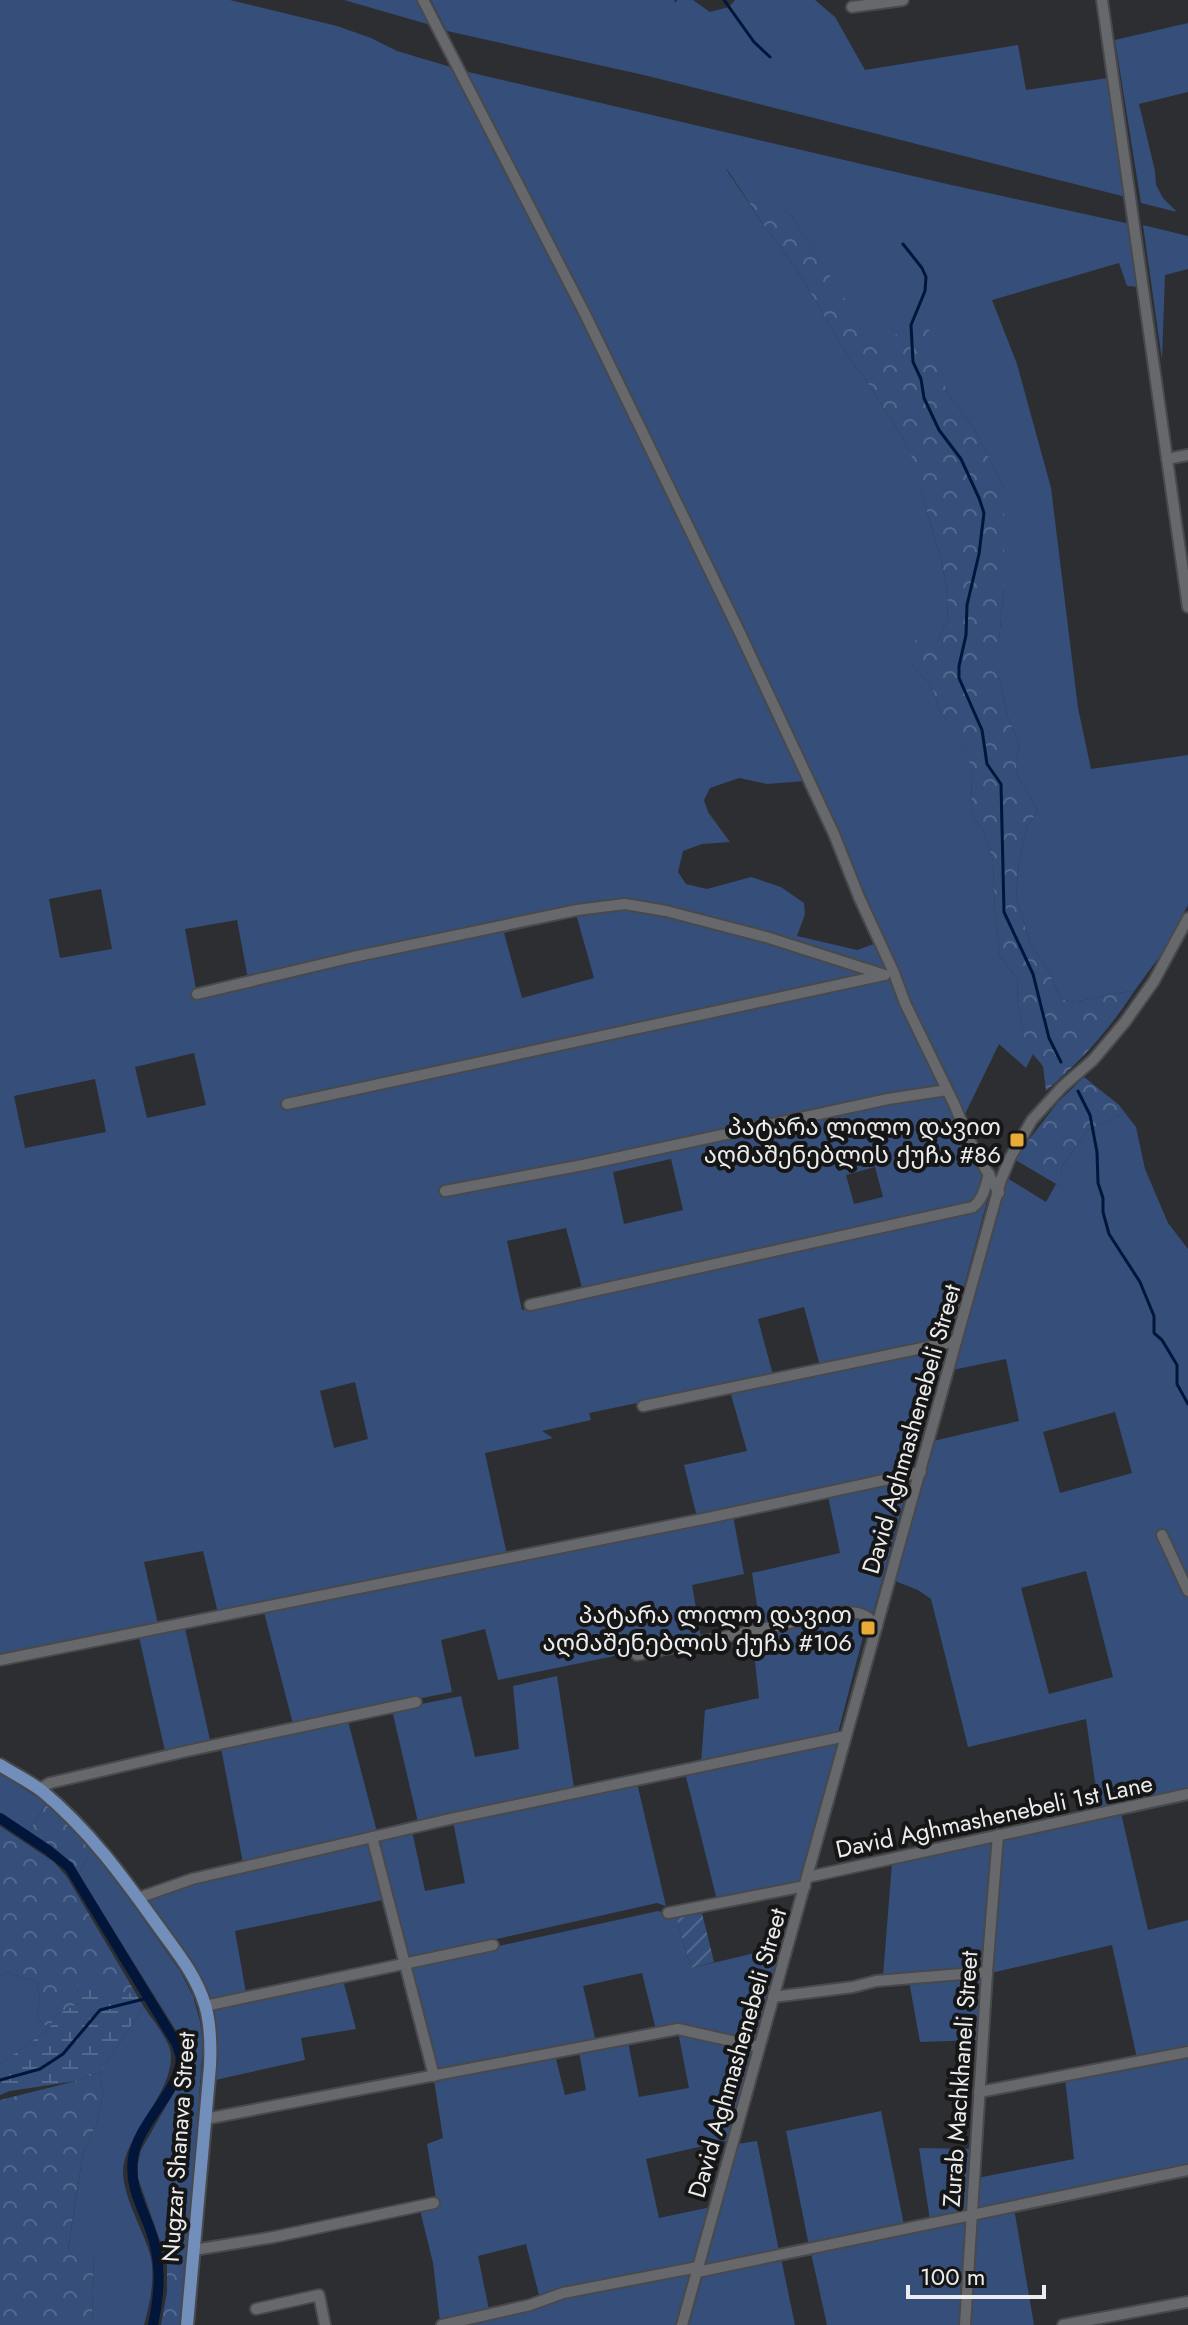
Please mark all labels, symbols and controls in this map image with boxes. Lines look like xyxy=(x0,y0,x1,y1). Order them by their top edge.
place label: პატარა ლილო დავით აღმაშენებლის ქუჩა #86 xyxy=(704,1109,1001,1172)
marker: პატარა ლილო დავით აღმაშენებლის ქუჩა #86 xyxy=(1008,1131,1026,1149)
street label: David Aghmashenebeli Street xyxy=(853,1280,969,1578)
place label: პატარა ლილო დავით აღმაშენებლის ქუჩა #106 xyxy=(543,1597,852,1660)
marker: პატარა ლილო დავით აღმაშენებლის ქუჩა #106 xyxy=(859,1619,877,1637)
street label: David Aghmashenebeli 1st Lane xyxy=(832,1765,1156,1867)
street label: David Aghmashenebeli Street xyxy=(679,1904,795,2202)
street label: Zurab Machkhaneli Street xyxy=(934,1950,986,2208)
street label: Nugzar Shanava Street xyxy=(152,2030,204,2263)
scale bar xyxy=(908,2249,1044,2299)
text: 100 m xyxy=(920,2259,986,2294)

